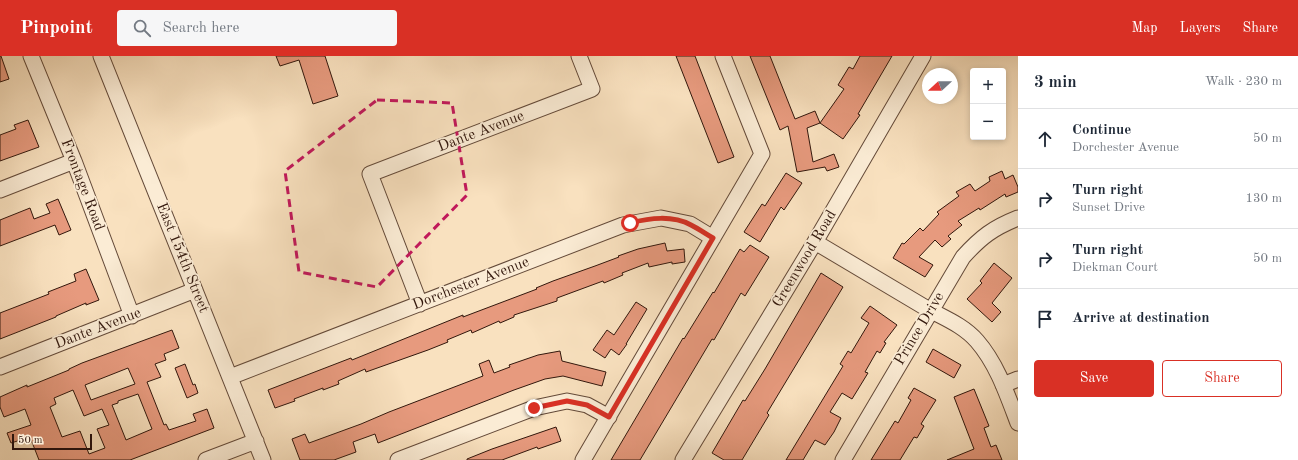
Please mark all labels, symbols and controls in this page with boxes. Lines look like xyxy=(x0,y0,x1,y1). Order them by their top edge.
search box xyxy=(117,10,397,46)
icon: search xyxy=(131,17,153,39)
text: Pinpoint xyxy=(20,19,93,38)
text: Search here xyxy=(163,21,239,36)
text: Map xyxy=(1132,21,1158,35)
text: Layers xyxy=(1180,21,1221,35)
text: Share xyxy=(1243,21,1278,35)
north arrow xyxy=(922,68,958,104)
map controls xyxy=(970,68,1006,140)
button: + xyxy=(970,68,1006,104)
text: 3 min xyxy=(1034,74,1077,91)
text: Walk · 230 m xyxy=(1205,75,1282,88)
button: − xyxy=(970,104,1006,140)
street label: Dante Avenue xyxy=(436,109,526,155)
text: Continue xyxy=(1072,123,1131,138)
icon: ahead xyxy=(1034,128,1056,150)
text: 50 m xyxy=(1253,132,1282,145)
street label: Frontage Road xyxy=(58,137,106,233)
text: Dorchester Avenue xyxy=(1072,141,1179,154)
text: Turn right xyxy=(1072,183,1143,198)
icon: right xyxy=(1034,188,1056,210)
text: 130 m xyxy=(1245,192,1282,205)
street label: East 154th Street xyxy=(153,201,211,315)
text: Sunset Drive xyxy=(1072,201,1145,214)
street label: Greenwood Road xyxy=(770,208,840,310)
route start xyxy=(621,214,639,232)
text: Turn right xyxy=(1072,243,1143,258)
icon: right xyxy=(1034,248,1056,270)
text: 50 m xyxy=(1253,252,1282,265)
street label: Dorchester Avenue xyxy=(411,255,531,313)
text: Diekman Court xyxy=(1072,261,1158,274)
street label: Prince Drive xyxy=(892,290,948,368)
street label: Dante Avenue xyxy=(53,306,143,352)
icon: arrive xyxy=(1034,308,1056,330)
text: Arrive at destination xyxy=(1072,311,1210,326)
button: Save xyxy=(1034,360,1154,397)
button: Share xyxy=(1162,360,1282,397)
route end xyxy=(525,399,543,417)
scale bar xyxy=(12,432,92,451)
text: 50 m xyxy=(18,435,43,446)

